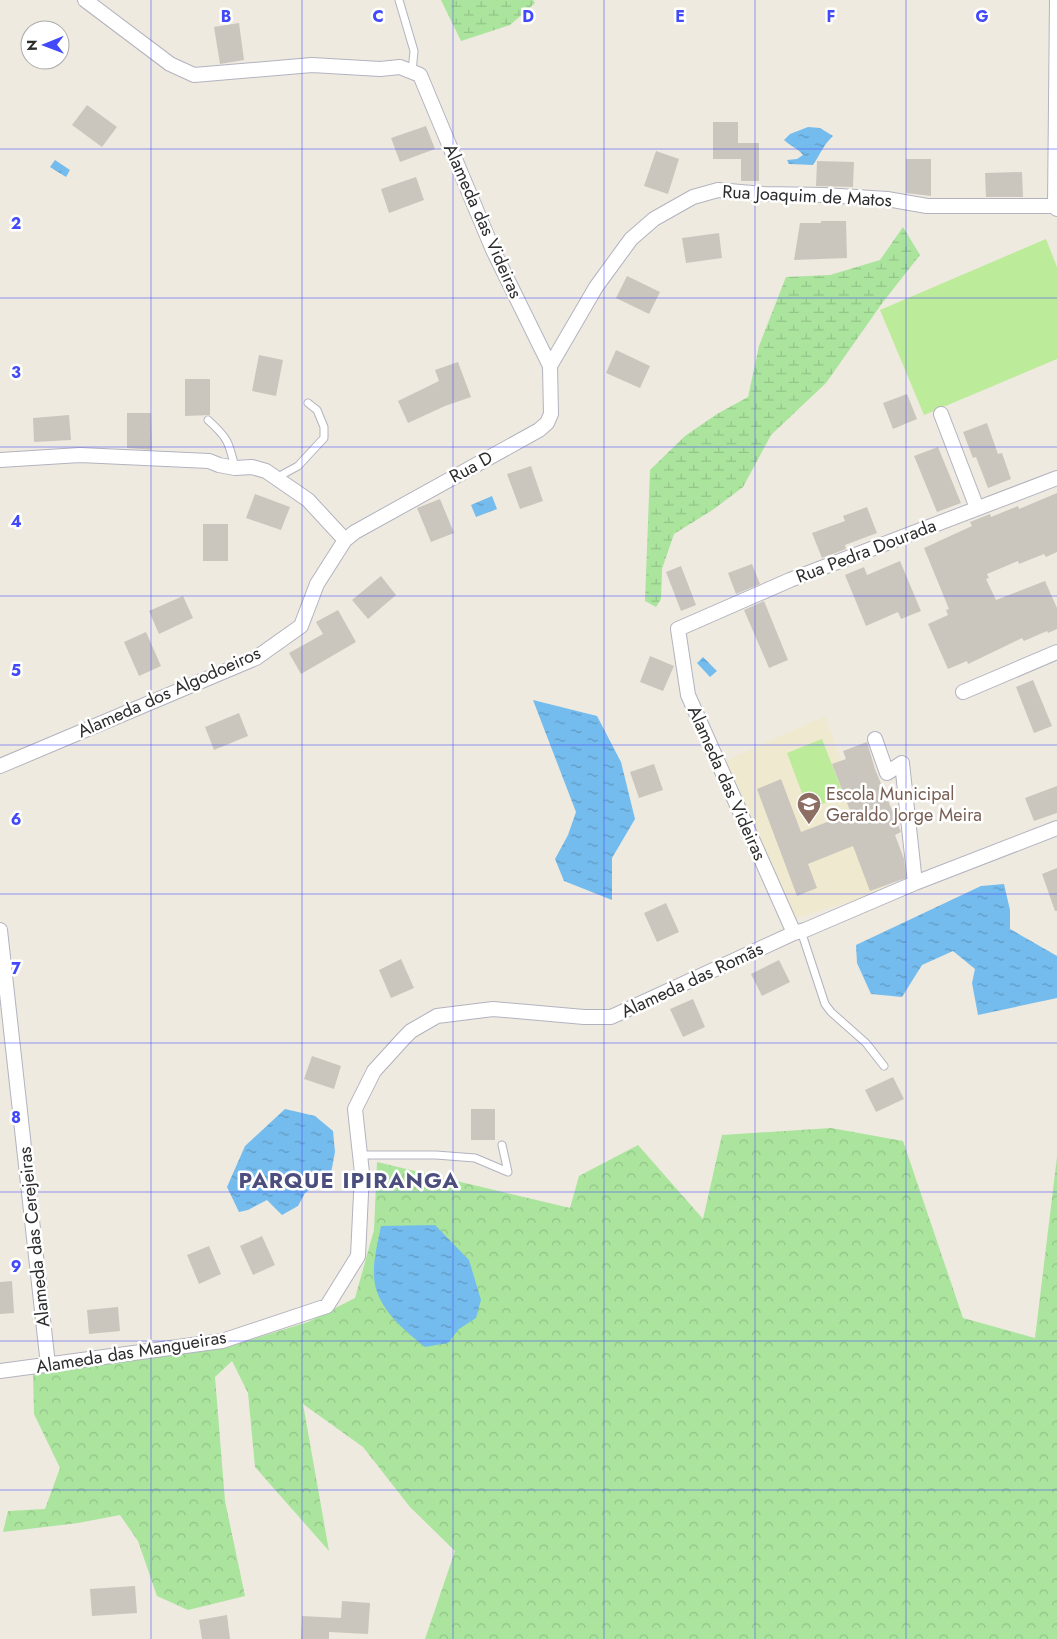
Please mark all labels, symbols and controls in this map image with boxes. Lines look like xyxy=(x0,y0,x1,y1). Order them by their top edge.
text: B xyxy=(221,5,231,28)
text: C xyxy=(372,5,384,28)
text: D xyxy=(522,5,534,28)
text: E xyxy=(675,5,685,28)
text: F xyxy=(827,5,835,28)
text: G xyxy=(975,5,989,28)
north arrow xyxy=(20,20,70,70)
text: N xyxy=(22,39,42,51)
street label: Alameda das Videiras xyxy=(437,140,529,302)
street label: Rua Joaquim de Matos xyxy=(722,179,892,213)
text: 2 xyxy=(11,212,21,235)
text: 3 xyxy=(11,361,21,384)
street label: Rua D xyxy=(445,445,497,489)
text: 4 xyxy=(10,510,22,533)
street label: Rua Pedra Dourada xyxy=(792,512,940,590)
street label: Alameda dos Algodoeiros xyxy=(73,640,265,744)
text: 5 xyxy=(11,659,21,682)
street label: Alameda das Videiras xyxy=(681,702,773,864)
place label: Escola Municipal Geraldo Jorge Meira xyxy=(826,781,982,828)
school or university icon: Escola Municipal Geraldo Jorge Meira xyxy=(796,791,822,825)
text: 6 xyxy=(11,808,21,831)
street label: Alameda das Romãs xyxy=(617,936,767,1024)
text: 7 xyxy=(11,957,21,980)
text: 8 xyxy=(11,1106,21,1129)
street label: Alameda das Cerejeiras xyxy=(12,1146,56,1328)
district label: PARQUE IPIRANGA xyxy=(239,1164,459,1196)
text: 9 xyxy=(11,1255,21,1278)
street label: Alameda das Mangueiras xyxy=(34,1324,228,1380)

